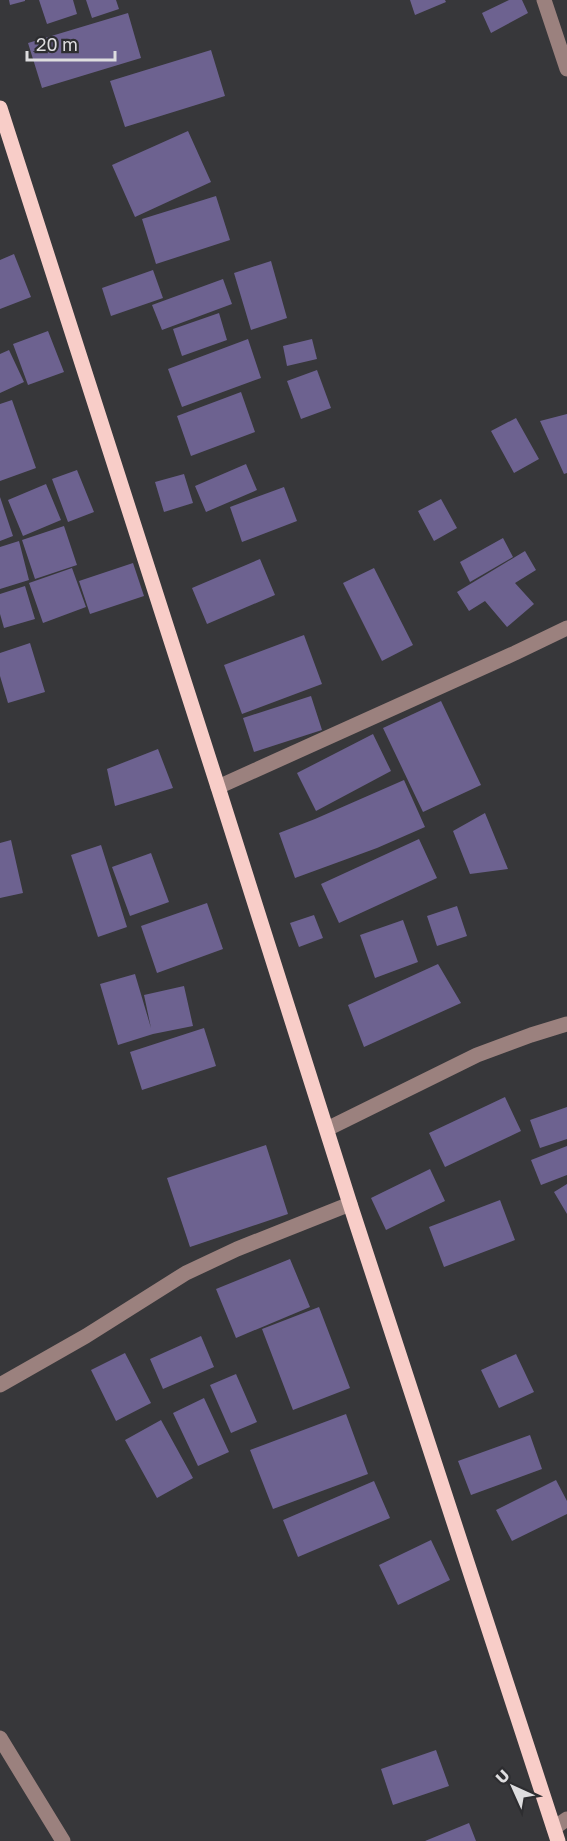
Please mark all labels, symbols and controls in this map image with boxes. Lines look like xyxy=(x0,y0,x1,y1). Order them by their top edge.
scale bar xyxy=(27,24,116,62)
text: 20 m xyxy=(36,33,78,55)
north arrow xyxy=(483,1757,543,1817)
text: U xyxy=(491,1765,514,1788)

